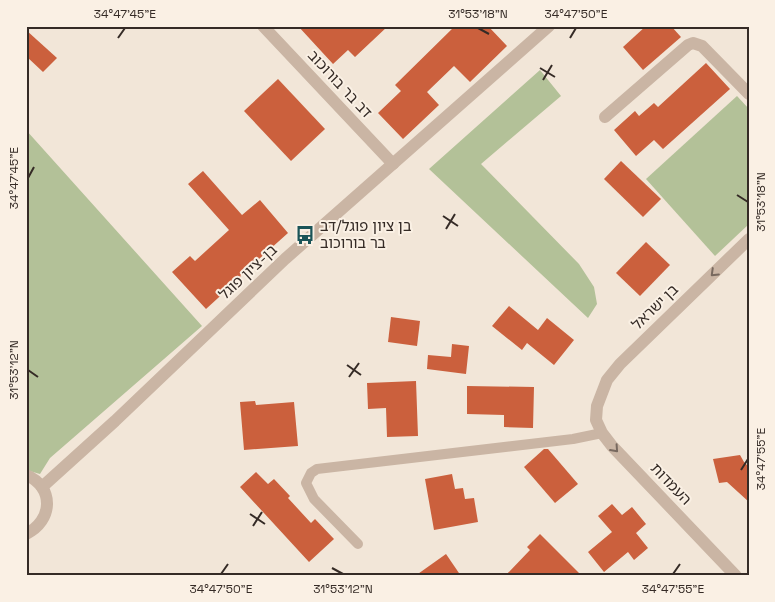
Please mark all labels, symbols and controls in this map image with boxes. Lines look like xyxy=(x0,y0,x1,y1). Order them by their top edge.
text: 34°47'45"E xyxy=(94,6,156,22)
text: 31°53'18"N xyxy=(448,6,508,22)
text: 34°47'50"E xyxy=(545,6,608,22)
street label: דב בר בורוכוב xyxy=(304,46,377,122)
text: 34°47'45"E xyxy=(6,147,22,209)
text: 31°53'18"N xyxy=(753,172,769,232)
place label: בן ציון פוגל/דב בר בורוכוב xyxy=(320,216,412,252)
bus stop icon: בן ציון פוגל/דב בר בורוכוב xyxy=(294,224,316,246)
street label: בן-ציון פוגל xyxy=(215,240,281,303)
one-way arrow xyxy=(710,267,719,276)
street label: בן ישראל xyxy=(627,279,682,334)
text: 31°53'12"N xyxy=(6,340,22,400)
text: 34°47'55"E xyxy=(753,428,769,490)
one-way arrow xyxy=(610,443,619,452)
street label: העמדות xyxy=(647,459,696,509)
text: 34°47'50"E xyxy=(190,581,253,597)
text: 31°53'12"N xyxy=(313,581,373,597)
text: 34°47'55"E xyxy=(642,581,704,597)

